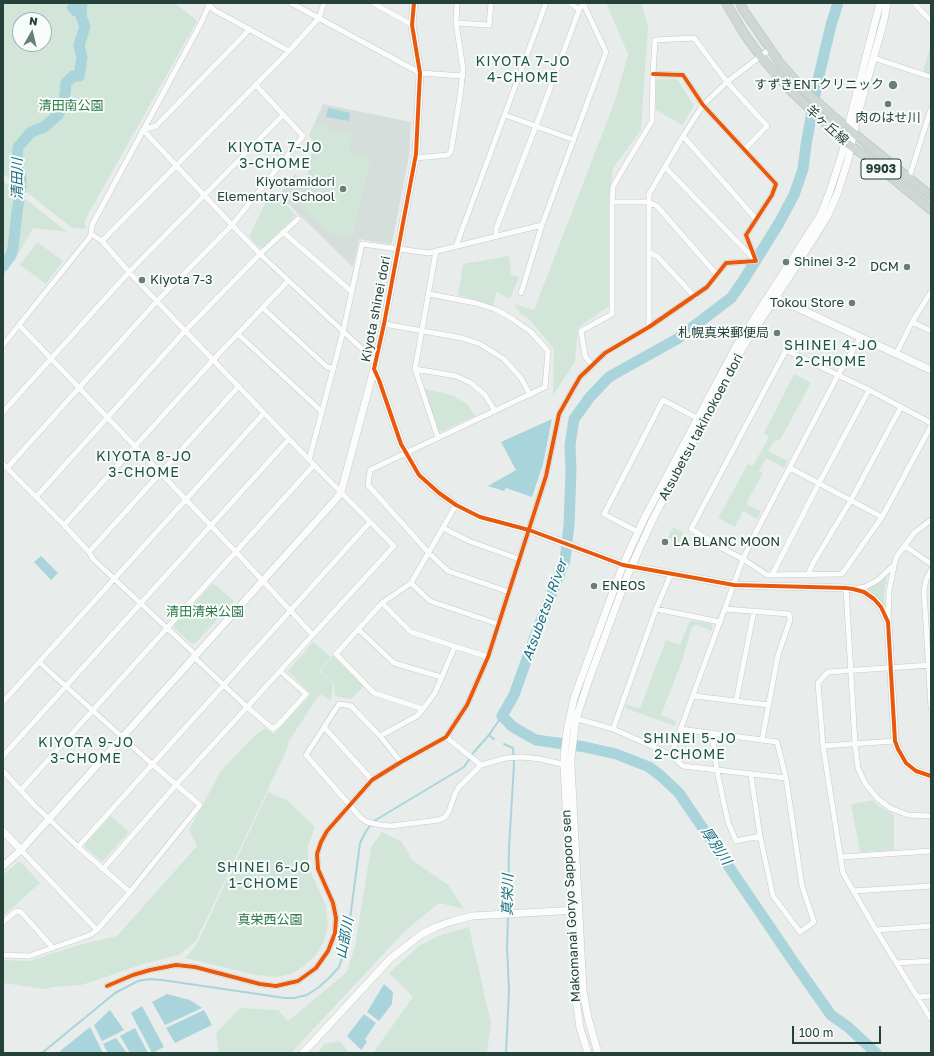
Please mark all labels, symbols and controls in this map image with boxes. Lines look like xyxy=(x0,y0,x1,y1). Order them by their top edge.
north arrow xyxy=(12,12,52,52)
text: N xyxy=(29,14,39,28)
district label: KIYOTA 7-JO 4-CHOME xyxy=(476,54,570,86)
place label: すずきENTクリニック xyxy=(754,77,884,93)
marker: すずきENTクリニック xyxy=(887,79,899,91)
park label: 清田南公園 xyxy=(39,98,103,114)
marker: 肉のはせ川 xyxy=(883,99,893,109)
street label: 羊ヶ丘線 xyxy=(802,102,852,148)
place label: 肉のはせ川 xyxy=(856,110,920,126)
district label: KIYOTA 7-JO 3-CHOME xyxy=(228,140,322,172)
water label: 清田川 xyxy=(10,158,26,200)
road number: 9903 xyxy=(861,159,901,179)
place label: Kiyotamidori Elementary School xyxy=(217,174,335,205)
marker: Kiyotamidori Elementary School xyxy=(338,184,348,194)
street label: Kiyota shinei dori xyxy=(358,254,394,364)
place label: Shinei 3-2 xyxy=(794,254,856,270)
marker: Shinei 3-2 xyxy=(781,257,791,267)
place label: DCM xyxy=(870,259,899,275)
marker: DCM xyxy=(902,262,912,272)
place label: Kiyota 7-3 xyxy=(150,272,213,288)
marker: Kiyota 7-3 xyxy=(137,275,147,285)
place label: Tokou Store xyxy=(770,295,844,311)
marker: Tokou Store xyxy=(847,298,857,308)
place label: 札幌真栄郵便局 xyxy=(678,325,769,341)
marker: 札幌真栄郵便局 xyxy=(772,328,782,338)
district label: SHINEI 4-JO 2-CHOME xyxy=(784,338,878,370)
street label: Atsubetsu takinokoen dori xyxy=(656,351,746,503)
district label: KIYOTA 8-JO 3-CHOME xyxy=(96,449,192,482)
place label: LA BLANC MOON xyxy=(673,534,780,550)
marker: LA BLANC MOON xyxy=(660,537,670,547)
water label: Atsubetsu River xyxy=(519,557,571,663)
place label: ENEOS xyxy=(602,578,646,594)
marker: ENEOS xyxy=(589,581,599,591)
park label: 清田清栄公園 xyxy=(166,604,244,620)
district label: SHINEI 5-JO 2-CHOME xyxy=(643,731,737,764)
district label: KIYOTA 9-JO 3-CHOME xyxy=(38,735,134,768)
street label: Makomanai Goryo Sapporo sen xyxy=(558,809,584,1003)
water label: 厚別川 xyxy=(697,824,735,868)
district label: SHINEI 6-JO 1-CHOME xyxy=(217,860,311,892)
water label: 真栄川 xyxy=(499,874,517,916)
park label: 真栄西公園 xyxy=(238,912,302,928)
water label: 山部川 xyxy=(333,916,357,960)
scale bar xyxy=(794,1018,883,1044)
text: 100 m xyxy=(799,1025,833,1040)

